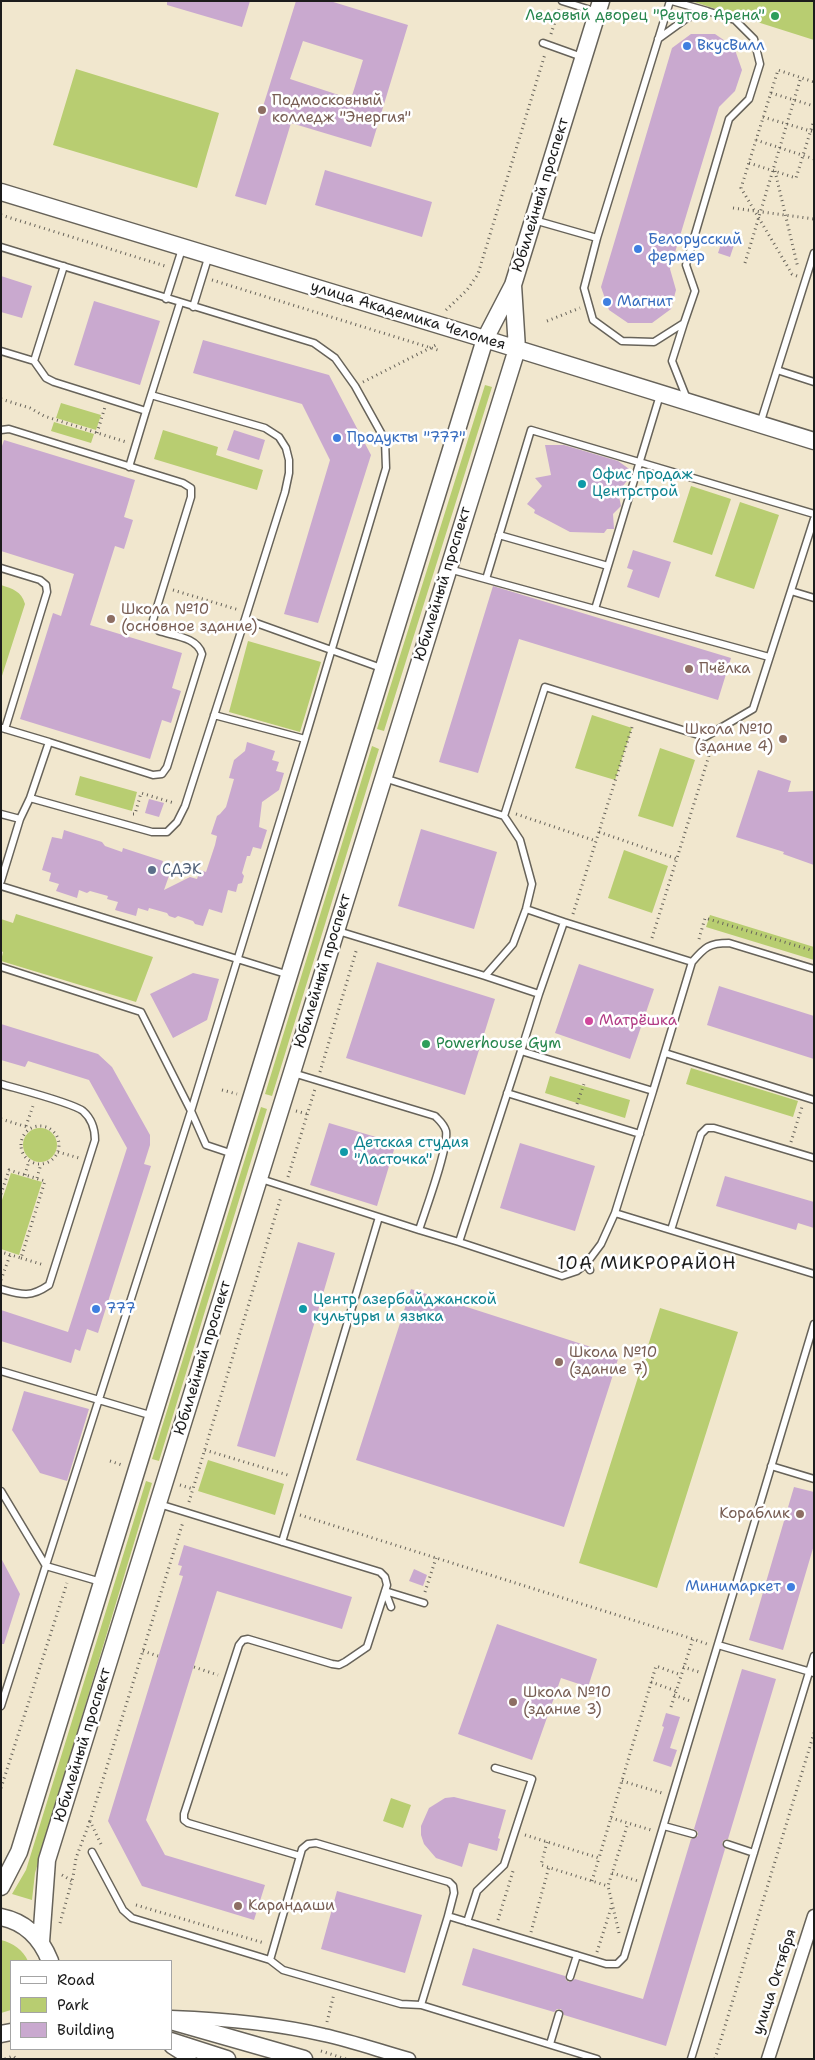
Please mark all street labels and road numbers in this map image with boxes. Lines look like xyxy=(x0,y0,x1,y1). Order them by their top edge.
street label: Юбилейный проспект xyxy=(509,116,573,274)
street label: улица Академика Челомея xyxy=(308,278,508,354)
street label: Юбилейный проспект xyxy=(411,505,475,663)
street label: Юбилейный проспект xyxy=(291,892,355,1050)
street label: Юбилейный проспект xyxy=(171,1279,235,1437)
street label: Юбилейный проспект xyxy=(51,1666,115,1824)
street label: улица Октября xyxy=(749,1927,801,2037)

